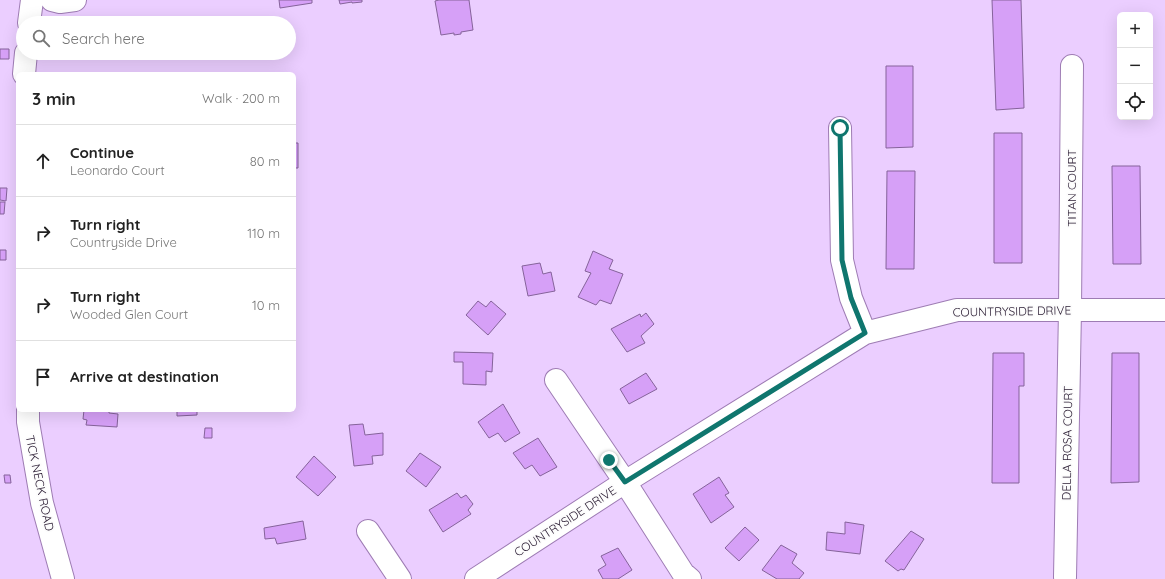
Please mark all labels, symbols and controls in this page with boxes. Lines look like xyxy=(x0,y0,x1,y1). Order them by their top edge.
map controls xyxy=(1117,12,1153,120)
button: + xyxy=(1117,12,1153,48)
search box xyxy=(16,16,296,60)
icon: search xyxy=(30,27,52,49)
text: Search here xyxy=(62,29,145,48)
button: − xyxy=(1117,48,1153,84)
button: locate xyxy=(1117,84,1153,120)
text: 3 min xyxy=(32,88,76,109)
text: Walk · 200 m xyxy=(202,90,280,106)
route start xyxy=(831,119,849,137)
text: Continue xyxy=(70,143,134,162)
street label: TITAN COURT xyxy=(1064,149,1079,227)
icon: ahead xyxy=(32,150,54,172)
text: 80 m xyxy=(250,153,280,169)
text: Leonardo Court xyxy=(70,162,165,178)
text: Turn right xyxy=(70,215,141,234)
icon: right xyxy=(32,222,54,244)
text: 110 m xyxy=(247,225,280,241)
text: Countryside Drive xyxy=(70,234,177,250)
text: Turn right xyxy=(70,287,141,306)
icon: right xyxy=(32,294,54,316)
text: 10 m xyxy=(252,297,280,313)
street label: COUNTRYSIDE DRIVE xyxy=(953,302,1072,320)
text: Wooded Glen Court xyxy=(70,306,188,322)
icon: arrive xyxy=(32,366,54,388)
text: Arrive at destination xyxy=(70,367,219,386)
street label: DELLA ROSA COURT xyxy=(1058,385,1076,501)
street label: TICK NECK ROAD xyxy=(23,434,58,533)
route end xyxy=(600,451,618,469)
street label: COUNTRYSIDE DRIVE xyxy=(511,482,619,560)

